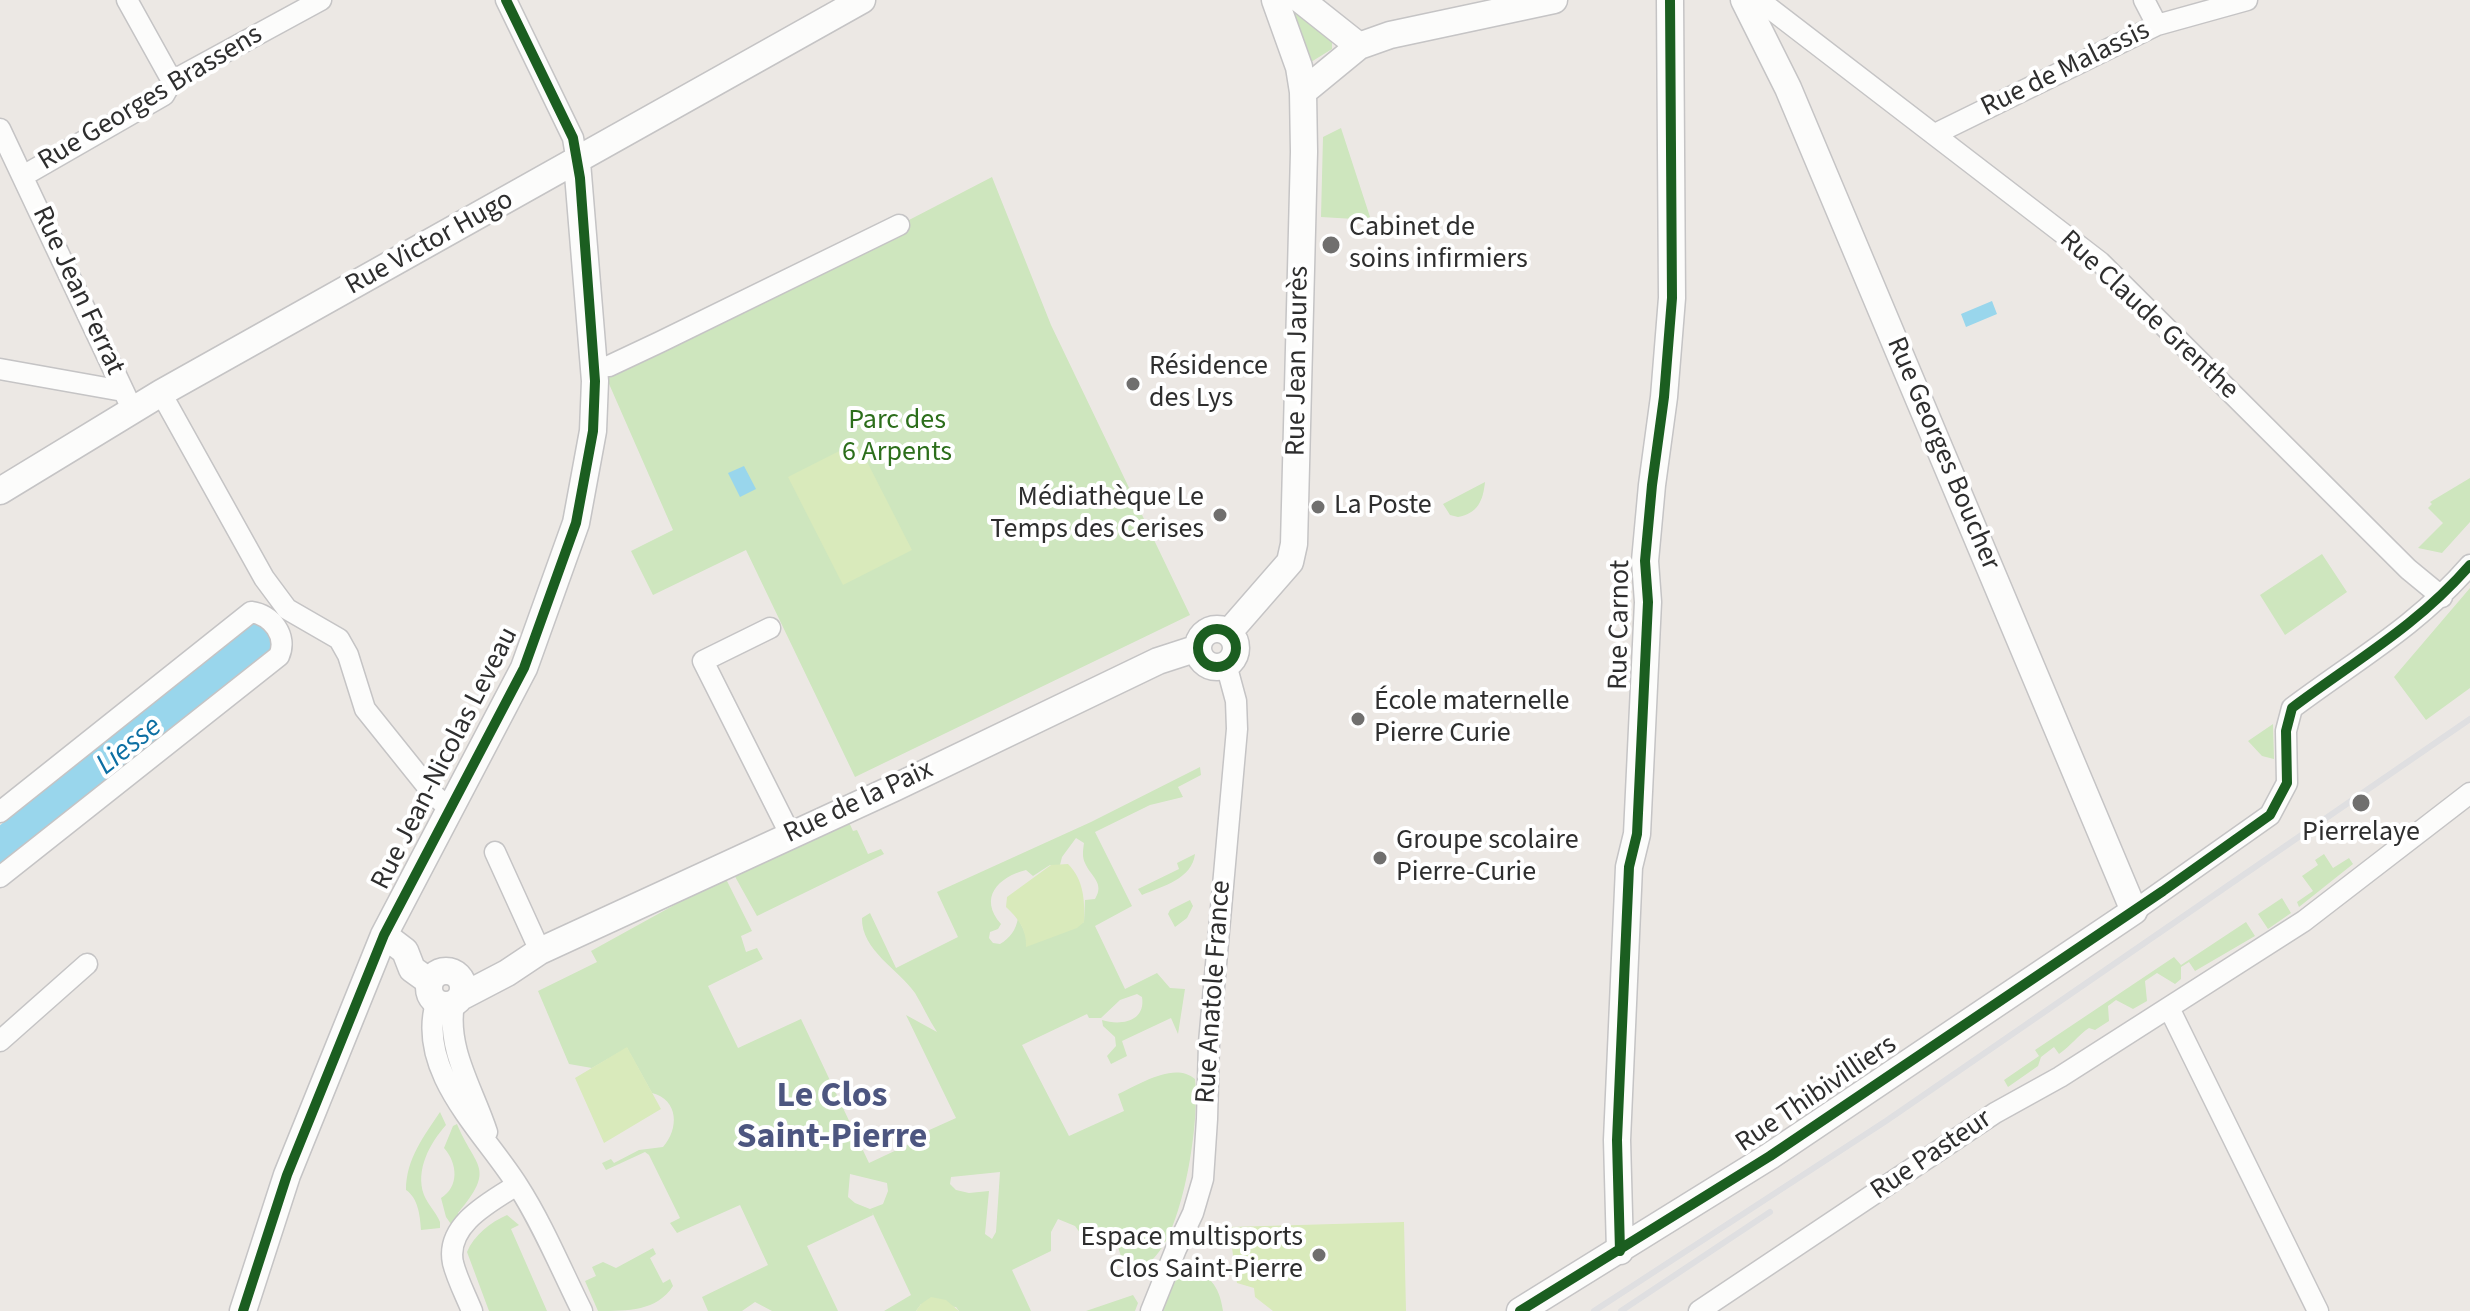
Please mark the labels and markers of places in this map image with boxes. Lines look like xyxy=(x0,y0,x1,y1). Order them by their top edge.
place label: Cabinet de soins infirmiers xyxy=(1349,212,1528,278)
marker: Cabinet de soins infirmiers xyxy=(1320,234,1342,256)
place label: Résidence des Lys xyxy=(1149,351,1268,417)
marker: Résidence des Lys xyxy=(1124,375,1142,393)
place label: Médiathèque Le Temps des Cerises xyxy=(990,482,1204,548)
place label: La Poste xyxy=(1334,490,1432,524)
marker: La Poste xyxy=(1309,498,1327,516)
marker: Médiathèque Le Temps des Cerises xyxy=(1211,506,1229,524)
place label: École maternelle Pierre Curie xyxy=(1374,686,1569,752)
marker: École maternelle Pierre Curie xyxy=(1349,710,1367,728)
marker: Pierrelaye xyxy=(2350,792,2372,814)
place label: Pierrelaye xyxy=(2302,817,2420,851)
place label: Groupe scolaire Pierre-Curie xyxy=(1396,825,1579,891)
marker: Groupe scolaire Pierre-Curie xyxy=(1371,849,1389,867)
place label: Espace multisports Clos Saint-Pierre xyxy=(1081,1222,1303,1288)
marker: Espace multisports Clos Saint-Pierre xyxy=(1310,1246,1328,1264)

